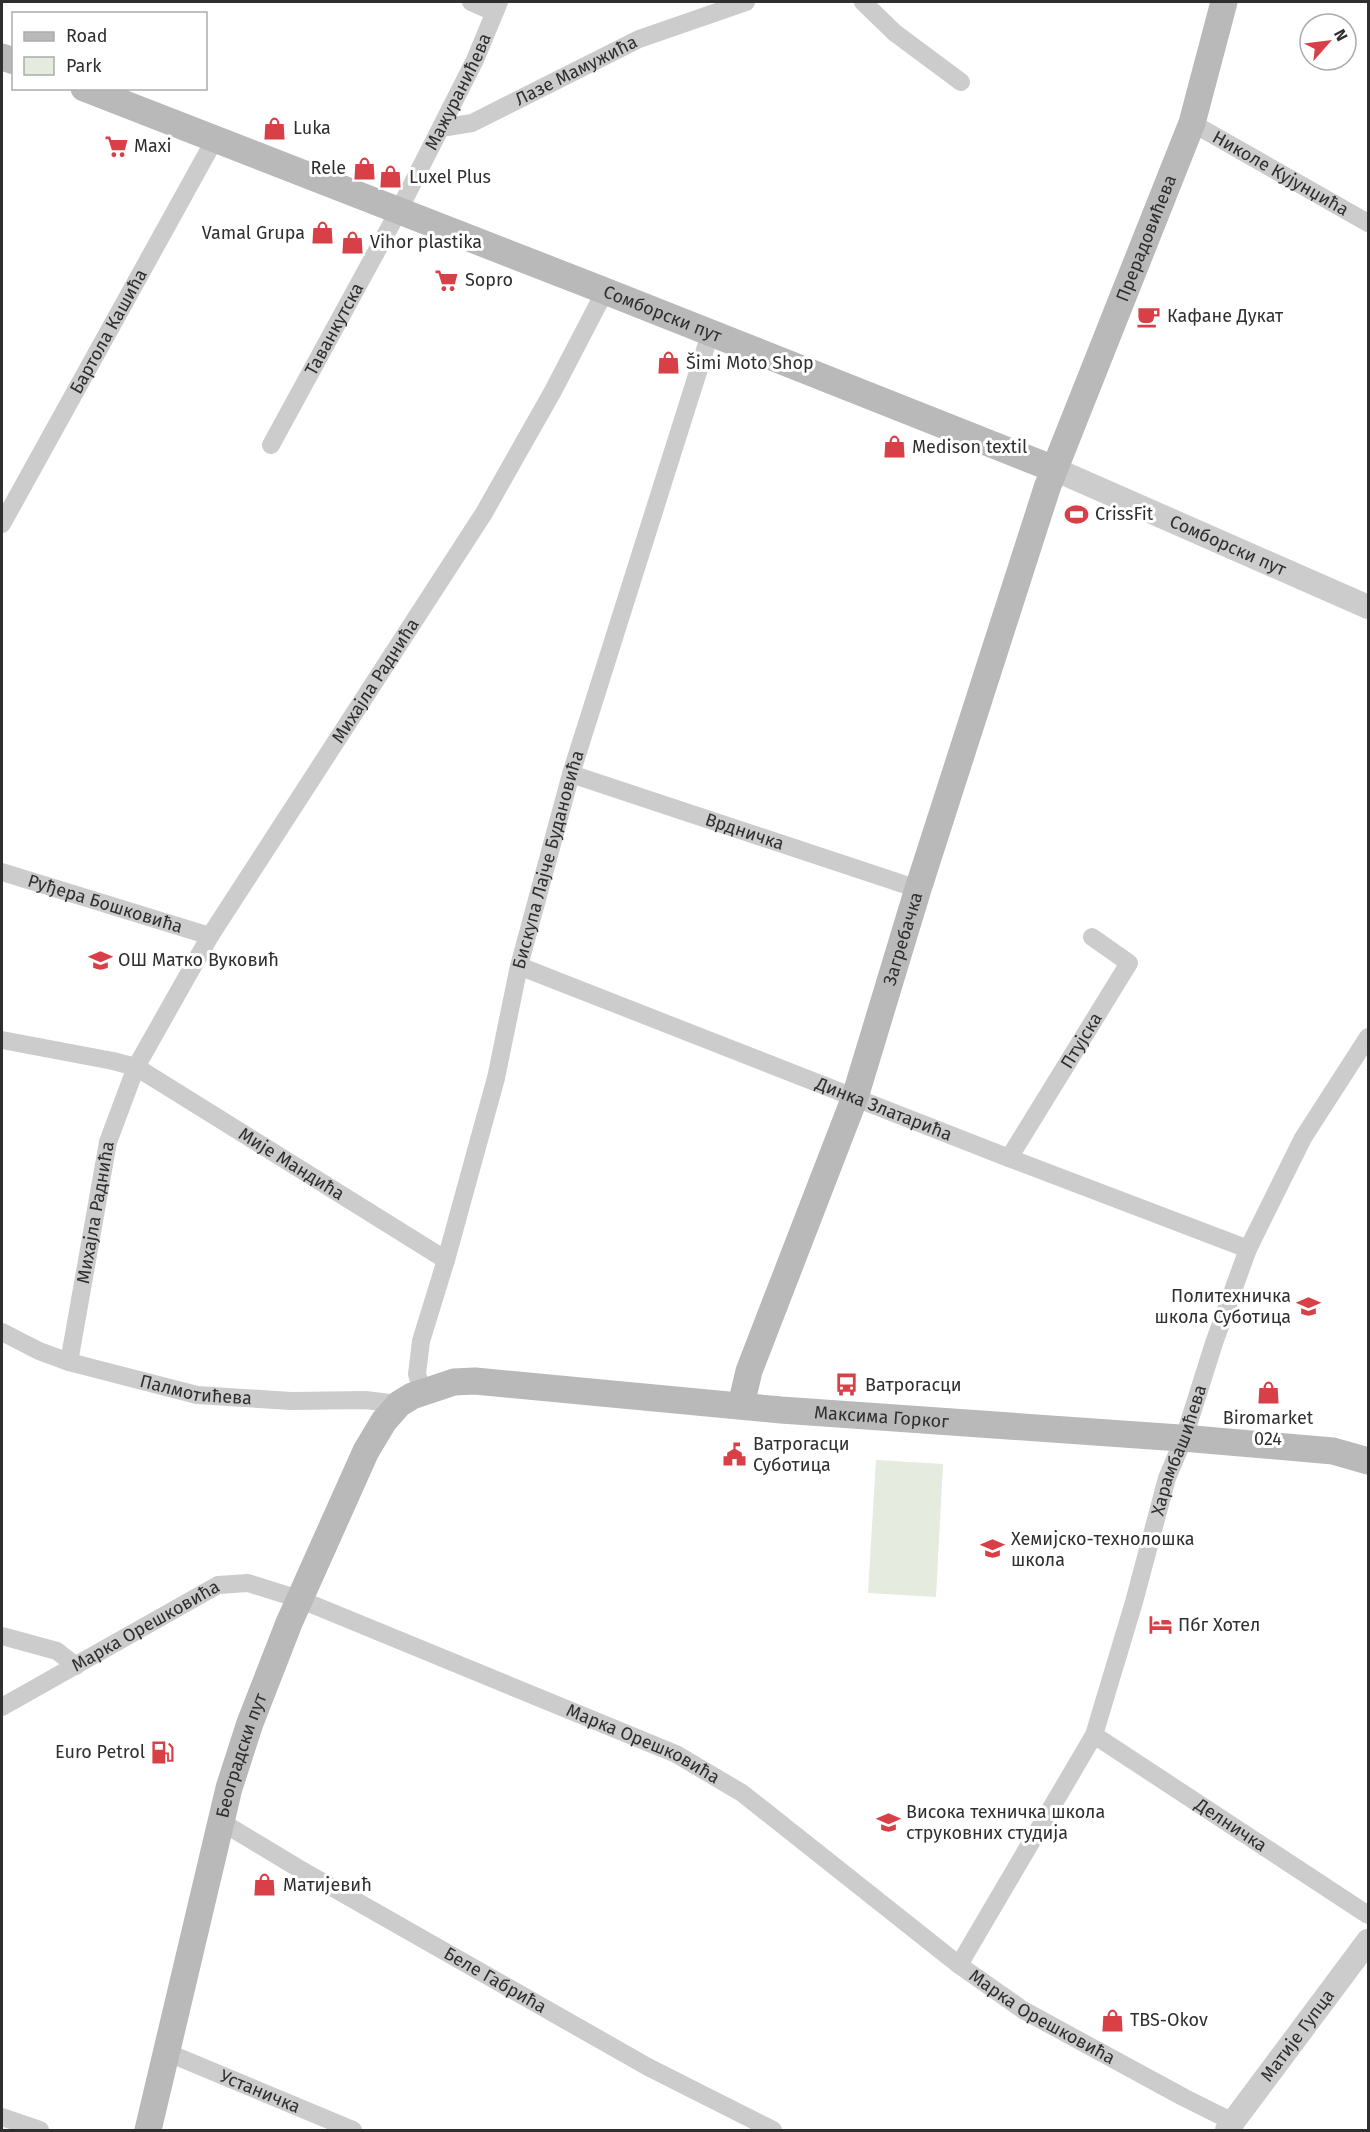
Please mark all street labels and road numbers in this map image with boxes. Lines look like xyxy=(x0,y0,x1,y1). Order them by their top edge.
street label: Мажуранићева xyxy=(420,30,496,154)
street label: Лазе Мамужића xyxy=(511,31,641,111)
street label: Николе Кујунџића xyxy=(1209,126,1353,221)
street label: Прерадовићева xyxy=(1111,172,1181,305)
street label: Бартола Кашића xyxy=(65,265,152,398)
street label: Таванкутска xyxy=(300,279,368,379)
street label: Сомборски пут xyxy=(600,281,726,347)
street label: Сомборски пут xyxy=(1166,510,1290,581)
street label: Михајла Раднића xyxy=(327,614,424,747)
street label: Бискупа Лајче Будановића xyxy=(508,748,589,971)
street label: Врдничка xyxy=(702,808,787,855)
street label: Руђера Бошковића xyxy=(25,870,185,938)
street label: Загребачка xyxy=(878,890,927,988)
street label: Птујска xyxy=(1056,1008,1107,1072)
street label: Динка Златарића xyxy=(812,1072,955,1146)
street label: Мије Мандића xyxy=(235,1123,348,1205)
street label: Михајла Раднића xyxy=(72,1139,119,1285)
street label: Палмотићева xyxy=(138,1370,253,1409)
street label: Харамбашићева xyxy=(1146,1382,1211,1518)
street label: Максима Горког xyxy=(813,1401,950,1433)
street label: Марка Орешковића xyxy=(68,1575,224,1676)
street label: Београдски пут xyxy=(211,1689,272,1820)
street label: Марка Орешковића xyxy=(563,1699,724,1788)
street label: Делничка xyxy=(1190,1793,1271,1857)
street label: Беле Габрића xyxy=(440,1942,551,2018)
street label: Марка Орешковића xyxy=(965,1965,1119,2069)
street label: Матије Гупца xyxy=(1256,1985,1339,2086)
street label: Устаничка xyxy=(217,2065,304,2118)

